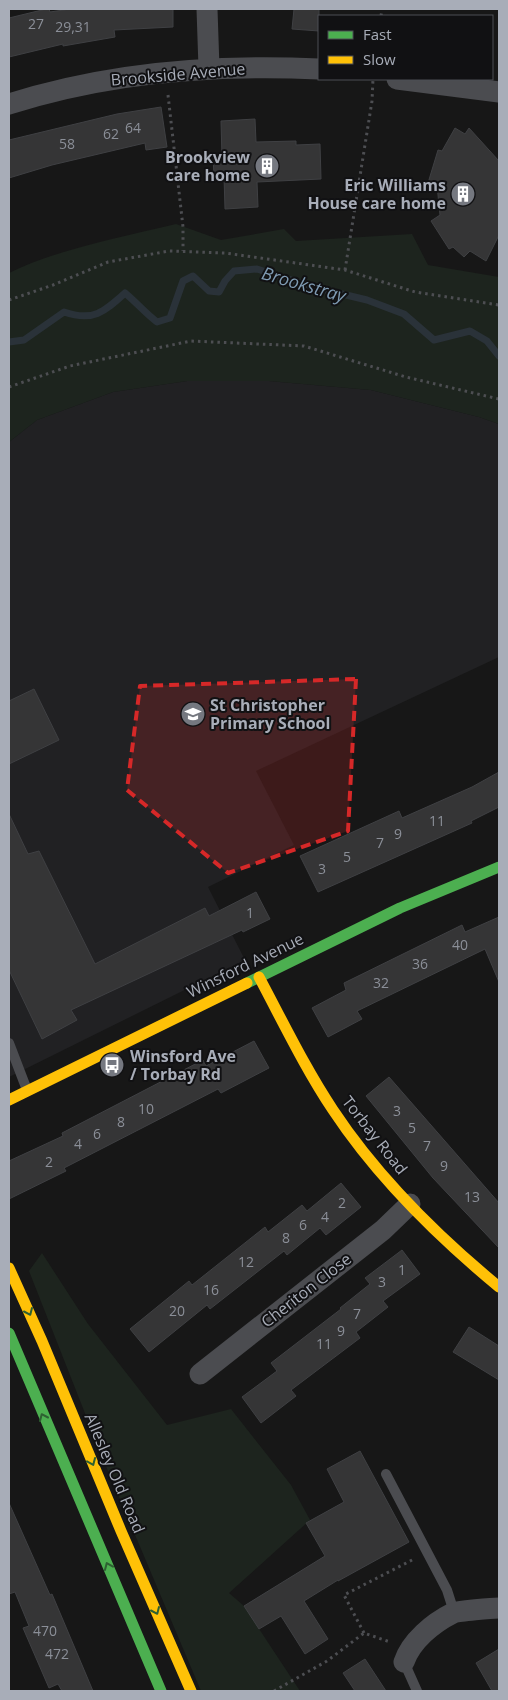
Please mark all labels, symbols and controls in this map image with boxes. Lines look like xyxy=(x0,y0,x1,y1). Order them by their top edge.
house number: 27 xyxy=(28,14,44,33)
legend xyxy=(318,15,493,80)
house number: 29,31 xyxy=(55,17,91,36)
text: Fast xyxy=(363,24,392,44)
text: Slow xyxy=(363,49,396,69)
street label: Brookside Avenue xyxy=(110,57,246,91)
house number: 64 xyxy=(125,118,141,137)
house number: 62 xyxy=(103,124,119,143)
house number: 58 xyxy=(59,134,75,153)
place label: Brookview care home xyxy=(165,146,250,186)
building icon: Brookview care home xyxy=(254,153,280,179)
place label: Eric Williams House care home xyxy=(307,174,446,214)
building icon: Eric Williams House care home xyxy=(450,181,476,207)
water label: Brookstray xyxy=(259,261,350,308)
place label: St Christopher Primary School xyxy=(210,694,330,734)
school or university icon: St Christopher Primary School xyxy=(180,701,206,727)
house number: 11 xyxy=(429,811,445,830)
house number: 9 xyxy=(394,824,402,843)
house number: 7 xyxy=(376,833,384,852)
house number: 5 xyxy=(343,847,351,866)
house number: 3 xyxy=(318,859,326,878)
house number: 1 xyxy=(246,903,254,922)
street label: Winsford Avenue xyxy=(183,927,307,1003)
house number: 40 xyxy=(452,935,468,954)
house number: 36 xyxy=(412,954,428,973)
house number: 32 xyxy=(373,973,389,992)
place label: Winsford Ave / Torbay Rd xyxy=(130,1045,236,1085)
bus stop icon: Winsford Ave / Torbay Rd xyxy=(99,1052,125,1078)
street label: Torbay Road xyxy=(337,1091,413,1179)
house number: 10 xyxy=(138,1099,154,1118)
house number: 3 xyxy=(393,1101,401,1120)
house number: 8 xyxy=(117,1112,125,1131)
house number: 5 xyxy=(408,1118,416,1137)
house number: 6 xyxy=(93,1124,101,1143)
house number: 4 xyxy=(74,1134,82,1153)
house number: 7 xyxy=(423,1136,431,1155)
house number: 2 xyxy=(45,1152,53,1171)
house number: 9 xyxy=(440,1156,448,1175)
house number: 13 xyxy=(464,1187,480,1206)
house number: 2 xyxy=(338,1193,346,1212)
house number: 4 xyxy=(321,1207,329,1226)
house number: 6 xyxy=(299,1215,307,1234)
house number: 8 xyxy=(282,1228,290,1247)
street label: Cheriton Close xyxy=(256,1248,356,1332)
house number: 12 xyxy=(238,1252,254,1271)
house number: 1 xyxy=(398,1260,406,1279)
house number: 3 xyxy=(378,1272,386,1291)
house number: 16 xyxy=(203,1280,219,1299)
house number: 20 xyxy=(169,1301,185,1320)
house number: 7 xyxy=(353,1304,361,1323)
one-way arrow xyxy=(22,1307,33,1316)
house number: 9 xyxy=(337,1321,345,1340)
house number: 11 xyxy=(316,1334,332,1353)
street label: Allesley Old Road xyxy=(80,1410,150,1536)
one-way arrow xyxy=(39,1413,50,1422)
one-way arrow xyxy=(86,1457,97,1466)
one-way arrow xyxy=(103,1562,114,1571)
one-way arrow xyxy=(150,1606,161,1615)
house number: 470 xyxy=(33,1621,57,1640)
house number: 472 xyxy=(45,1644,69,1663)

